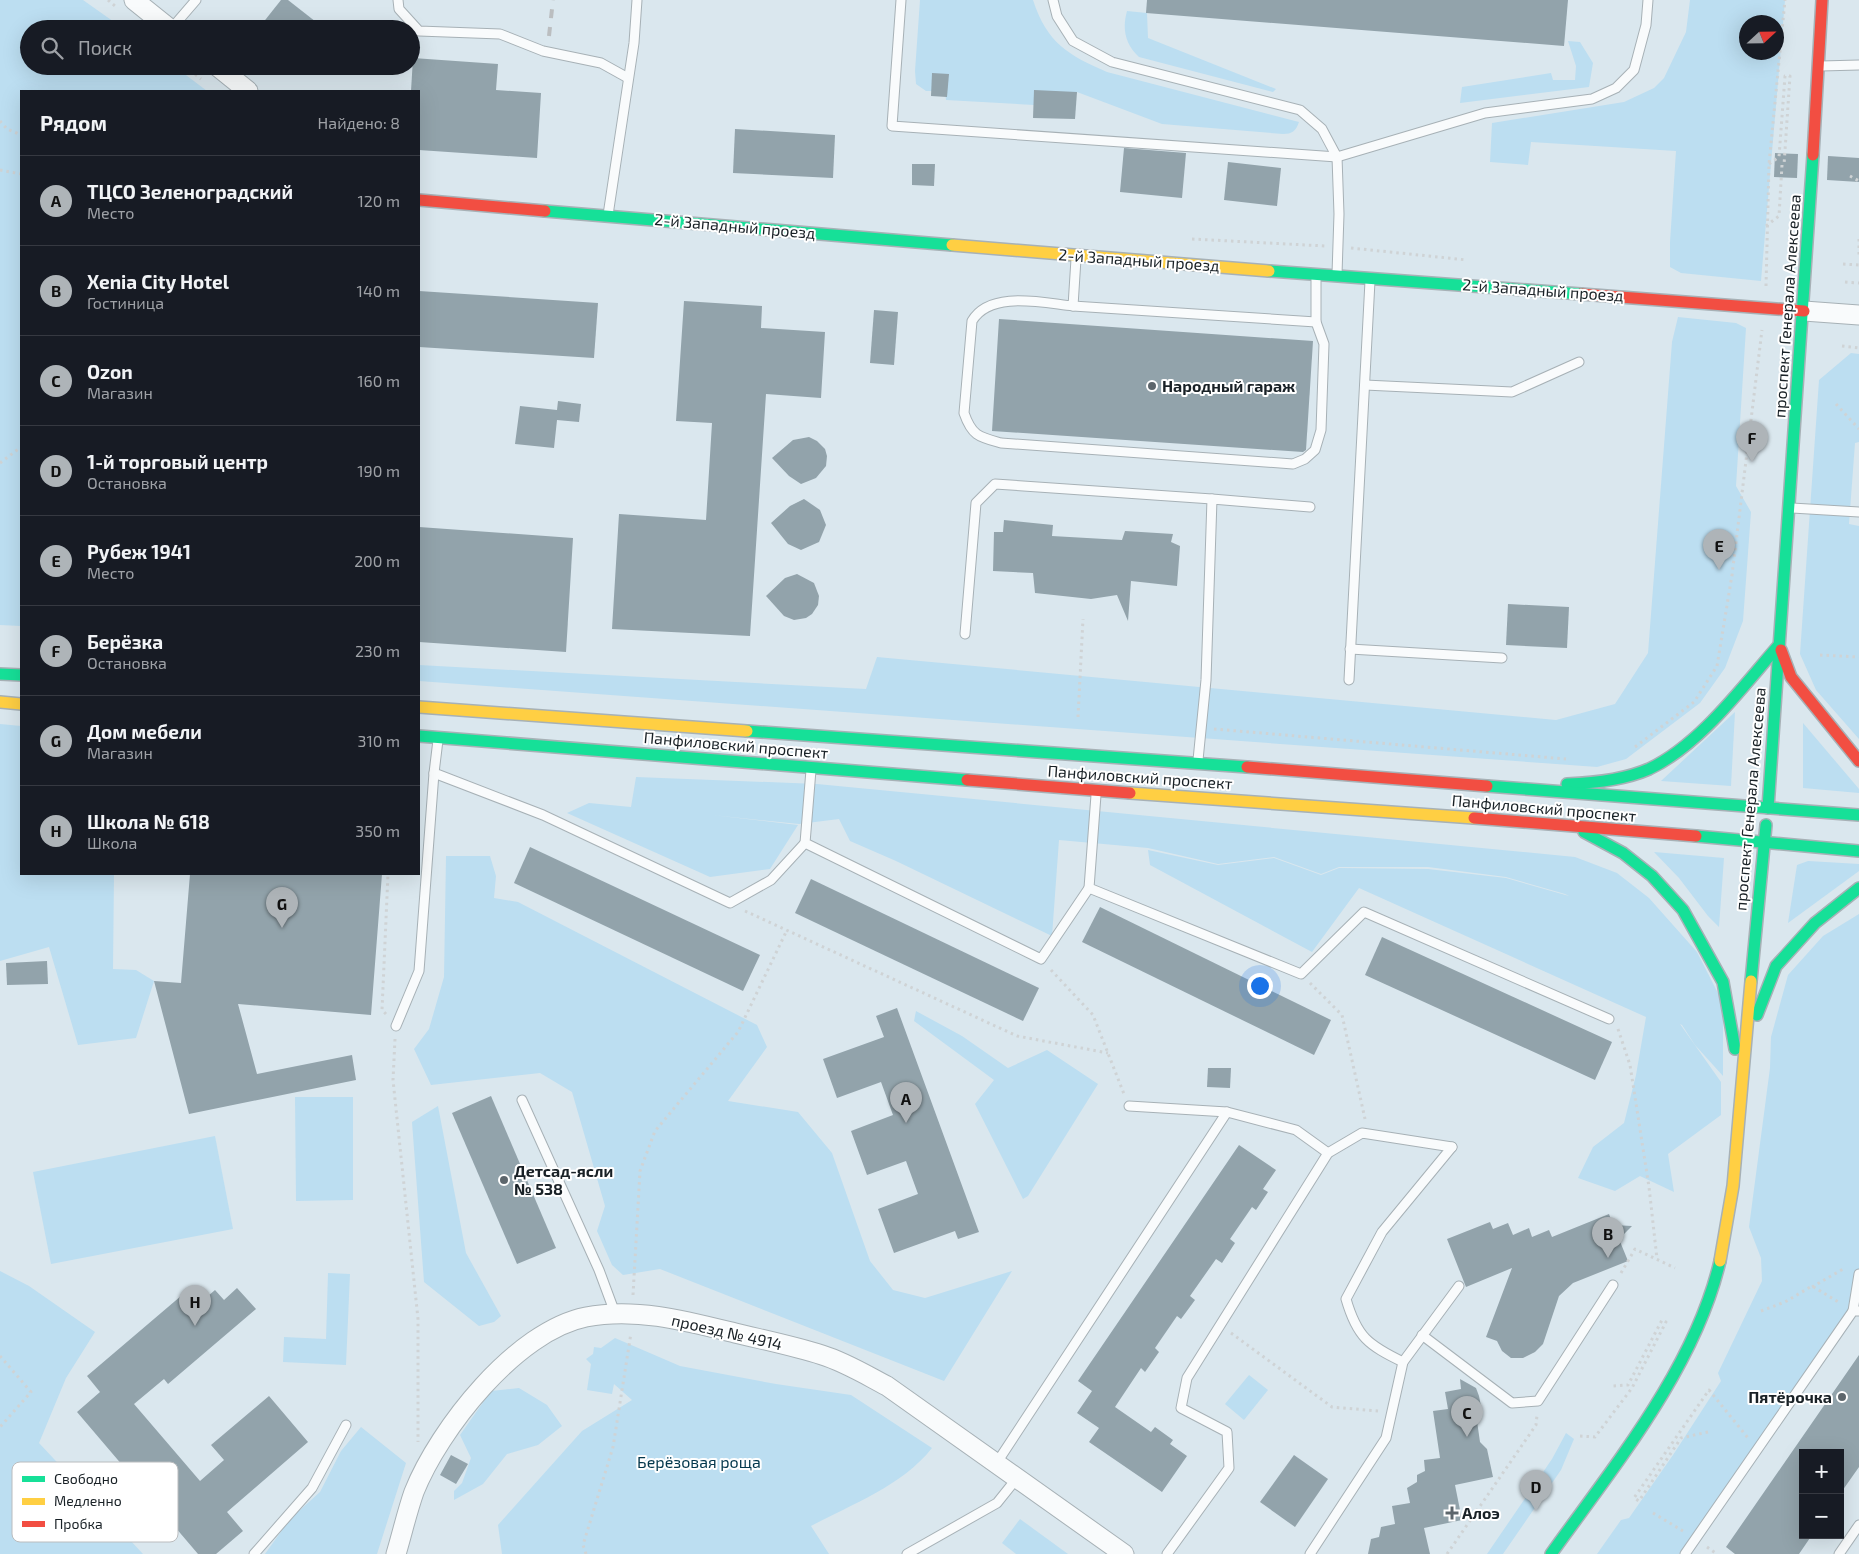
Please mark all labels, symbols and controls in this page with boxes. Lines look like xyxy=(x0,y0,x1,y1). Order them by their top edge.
north arrow xyxy=(1739,15,1784,60)
search box xyxy=(20,20,420,75)
icon: search xyxy=(38,34,66,62)
text: Поиск xyxy=(78,36,132,59)
text: Рядом xyxy=(40,110,107,135)
text: Найдено: 8 xyxy=(318,113,400,132)
text: ТЦСО Зеленоградский xyxy=(87,180,293,203)
text: A xyxy=(51,191,61,210)
text: 120 m xyxy=(357,191,400,210)
street label: проспект Генерала Алексеева xyxy=(1769,194,1804,418)
text: Место xyxy=(87,203,134,222)
street label: 2-й Западный проезд xyxy=(654,209,816,242)
street label: 2-й Западный проезд xyxy=(1058,244,1220,275)
text: Xenia City Hotel xyxy=(87,270,229,293)
street label: 2-й Западный проезд xyxy=(1462,274,1624,305)
text: B xyxy=(51,281,61,300)
text: 140 m xyxy=(357,281,400,300)
text: Гостиница xyxy=(87,293,164,312)
text: Ozon xyxy=(87,360,133,383)
text: C xyxy=(51,371,61,390)
text: 160 m xyxy=(357,371,400,390)
place label: Народный гараж xyxy=(1162,376,1295,395)
marker: Народный гараж xyxy=(1146,380,1158,392)
text: Магазин xyxy=(87,383,153,402)
pin: F xyxy=(1736,421,1768,462)
text: 1-й торговый центр xyxy=(87,450,268,473)
text: D xyxy=(51,461,61,480)
text: 190 m xyxy=(357,461,400,480)
text: Остановка xyxy=(87,473,167,492)
pin: E xyxy=(1703,529,1735,570)
text: Рубеж 1941 xyxy=(87,540,191,563)
text: E xyxy=(51,551,61,570)
text: 200 m xyxy=(354,551,400,570)
text: Место xyxy=(87,563,134,582)
text: Берёзка xyxy=(87,630,163,653)
text: F xyxy=(52,641,60,660)
text: 230 m xyxy=(355,641,400,660)
text: Остановка xyxy=(87,653,167,672)
street label: проспект Генерала Алексеева xyxy=(1730,687,1769,911)
text: Дом мебели xyxy=(87,720,202,743)
street label: Панфиловский проспект xyxy=(643,727,829,762)
text: G xyxy=(51,731,61,750)
text: 310 m xyxy=(358,731,400,750)
text: Магазин xyxy=(87,743,153,762)
street label: Панфиловский проспект xyxy=(1047,761,1233,792)
street label: Панфиловский проспект xyxy=(1451,790,1637,825)
text: Школа № 618 xyxy=(87,810,210,833)
text: H xyxy=(50,821,62,840)
text: 350 m xyxy=(355,821,400,840)
text: Школа xyxy=(87,833,137,852)
pin: G xyxy=(266,887,298,928)
your location xyxy=(1247,973,1273,999)
pin: A xyxy=(890,1082,922,1123)
place label: Детсад-ясли № 538 xyxy=(514,1161,613,1198)
marker: Детсад-ясли № 538 xyxy=(498,1174,510,1186)
pin: B xyxy=(1592,1217,1624,1258)
pin: H xyxy=(179,1285,211,1326)
street label: проезд № 4914 xyxy=(670,1310,784,1354)
place label: Пятёрочка xyxy=(1748,1387,1832,1406)
marker: Пятёрочка xyxy=(1836,1391,1848,1403)
pin: C xyxy=(1451,1396,1483,1437)
map controls xyxy=(1799,1449,1844,1539)
button: + xyxy=(1799,1449,1844,1494)
park label: Берёзовая роща xyxy=(637,1452,761,1471)
legend xyxy=(12,1462,178,1542)
text: Свободно xyxy=(54,1470,118,1487)
pin: D xyxy=(1520,1470,1552,1511)
text: Медленно xyxy=(54,1492,122,1509)
button: − xyxy=(1799,1494,1844,1539)
place label: Алоэ xyxy=(1462,1503,1500,1522)
marker: Алоэ xyxy=(1446,1507,1458,1519)
text: Пробка xyxy=(54,1515,103,1532)

